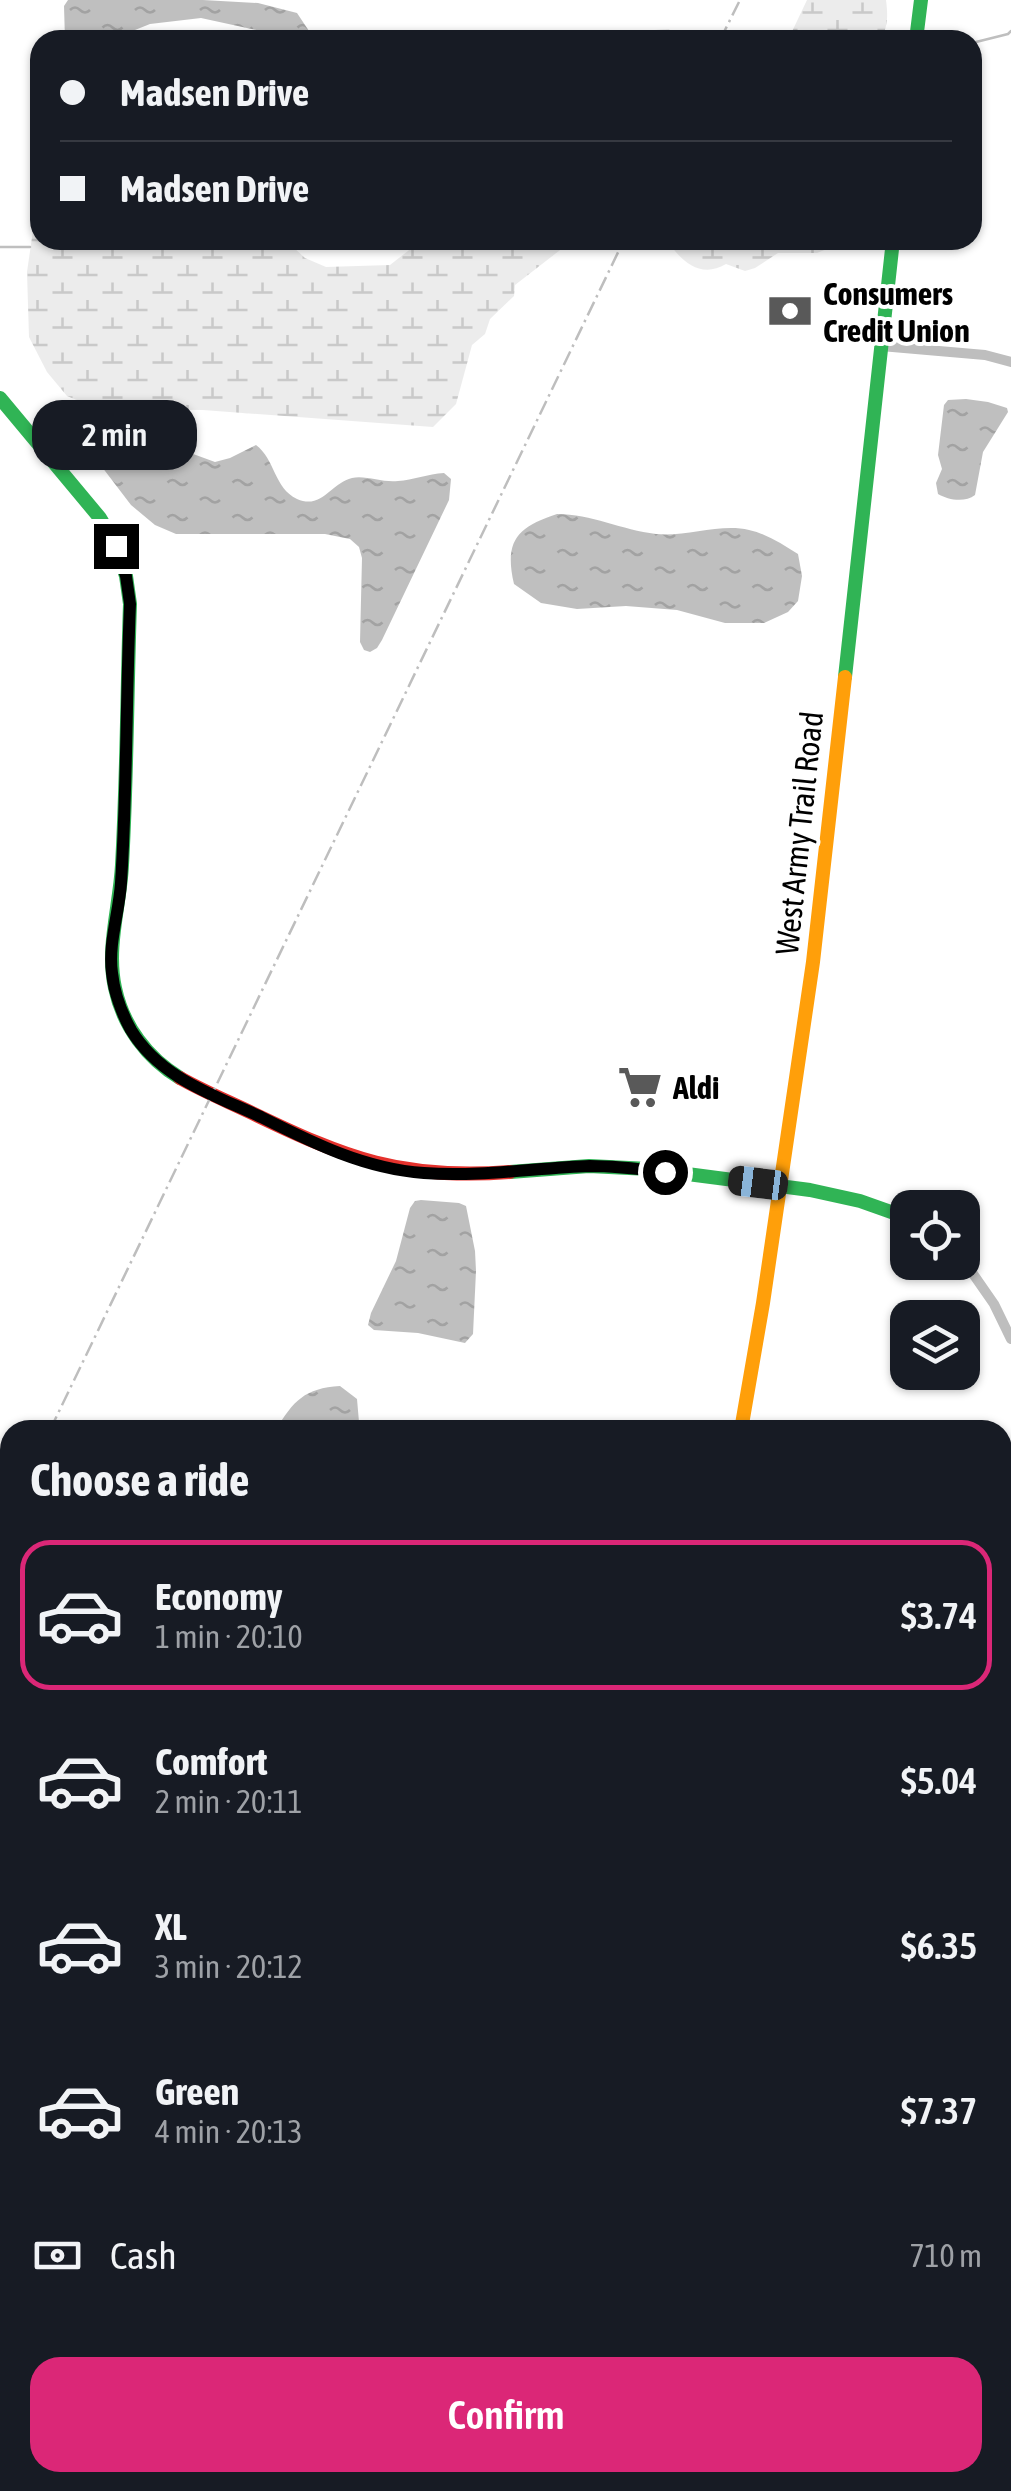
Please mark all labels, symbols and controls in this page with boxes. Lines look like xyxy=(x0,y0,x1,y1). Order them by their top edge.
text: Madsen Drive xyxy=(120,71,309,114)
text: Madsen Drive xyxy=(120,167,309,210)
place label: Consumers Credit Union xyxy=(823,275,970,349)
bank icon: Consumers Credit Union xyxy=(766,287,814,335)
callout: 2 min xyxy=(34,401,198,471)
text: 2 min xyxy=(82,416,147,453)
route end xyxy=(94,524,139,569)
street label: West Army Trail Road xyxy=(768,709,830,957)
supermarket icon: Aldi xyxy=(616,1063,664,1111)
place label: Aldi xyxy=(672,1069,719,1106)
route start xyxy=(643,1150,688,1195)
car xyxy=(726,1164,790,1202)
map controls xyxy=(890,1190,980,1390)
button: locate xyxy=(890,1190,980,1280)
button: layers xyxy=(890,1300,980,1390)
text: Choose a ride xyxy=(30,1454,249,1506)
icon: car xyxy=(35,1570,125,1660)
text: Economy xyxy=(155,1575,282,1618)
text: $3.74 xyxy=(901,1594,977,1637)
text: 1 min · 20:10 xyxy=(155,1618,302,1655)
icon: car xyxy=(35,1735,125,1825)
text: Comfort xyxy=(155,1740,267,1783)
text: $5.04 xyxy=(901,1759,977,1802)
text: 2 min · 20:11 xyxy=(155,1783,302,1820)
icon: car xyxy=(35,1900,125,1990)
text: XL xyxy=(155,1905,187,1948)
text: $6.35 xyxy=(901,1924,977,1967)
text: 3 min · 20:12 xyxy=(155,1948,302,1985)
icon: car xyxy=(35,2065,125,2155)
text: Green xyxy=(155,2070,239,2113)
text: $7.37 xyxy=(901,2089,977,2132)
text: 4 min · 20:13 xyxy=(155,2113,302,2150)
icon: cash xyxy=(30,2228,85,2283)
text: Cash xyxy=(110,2234,177,2277)
text: 710 m xyxy=(909,2237,982,2274)
button: Confirm xyxy=(30,2357,982,2472)

